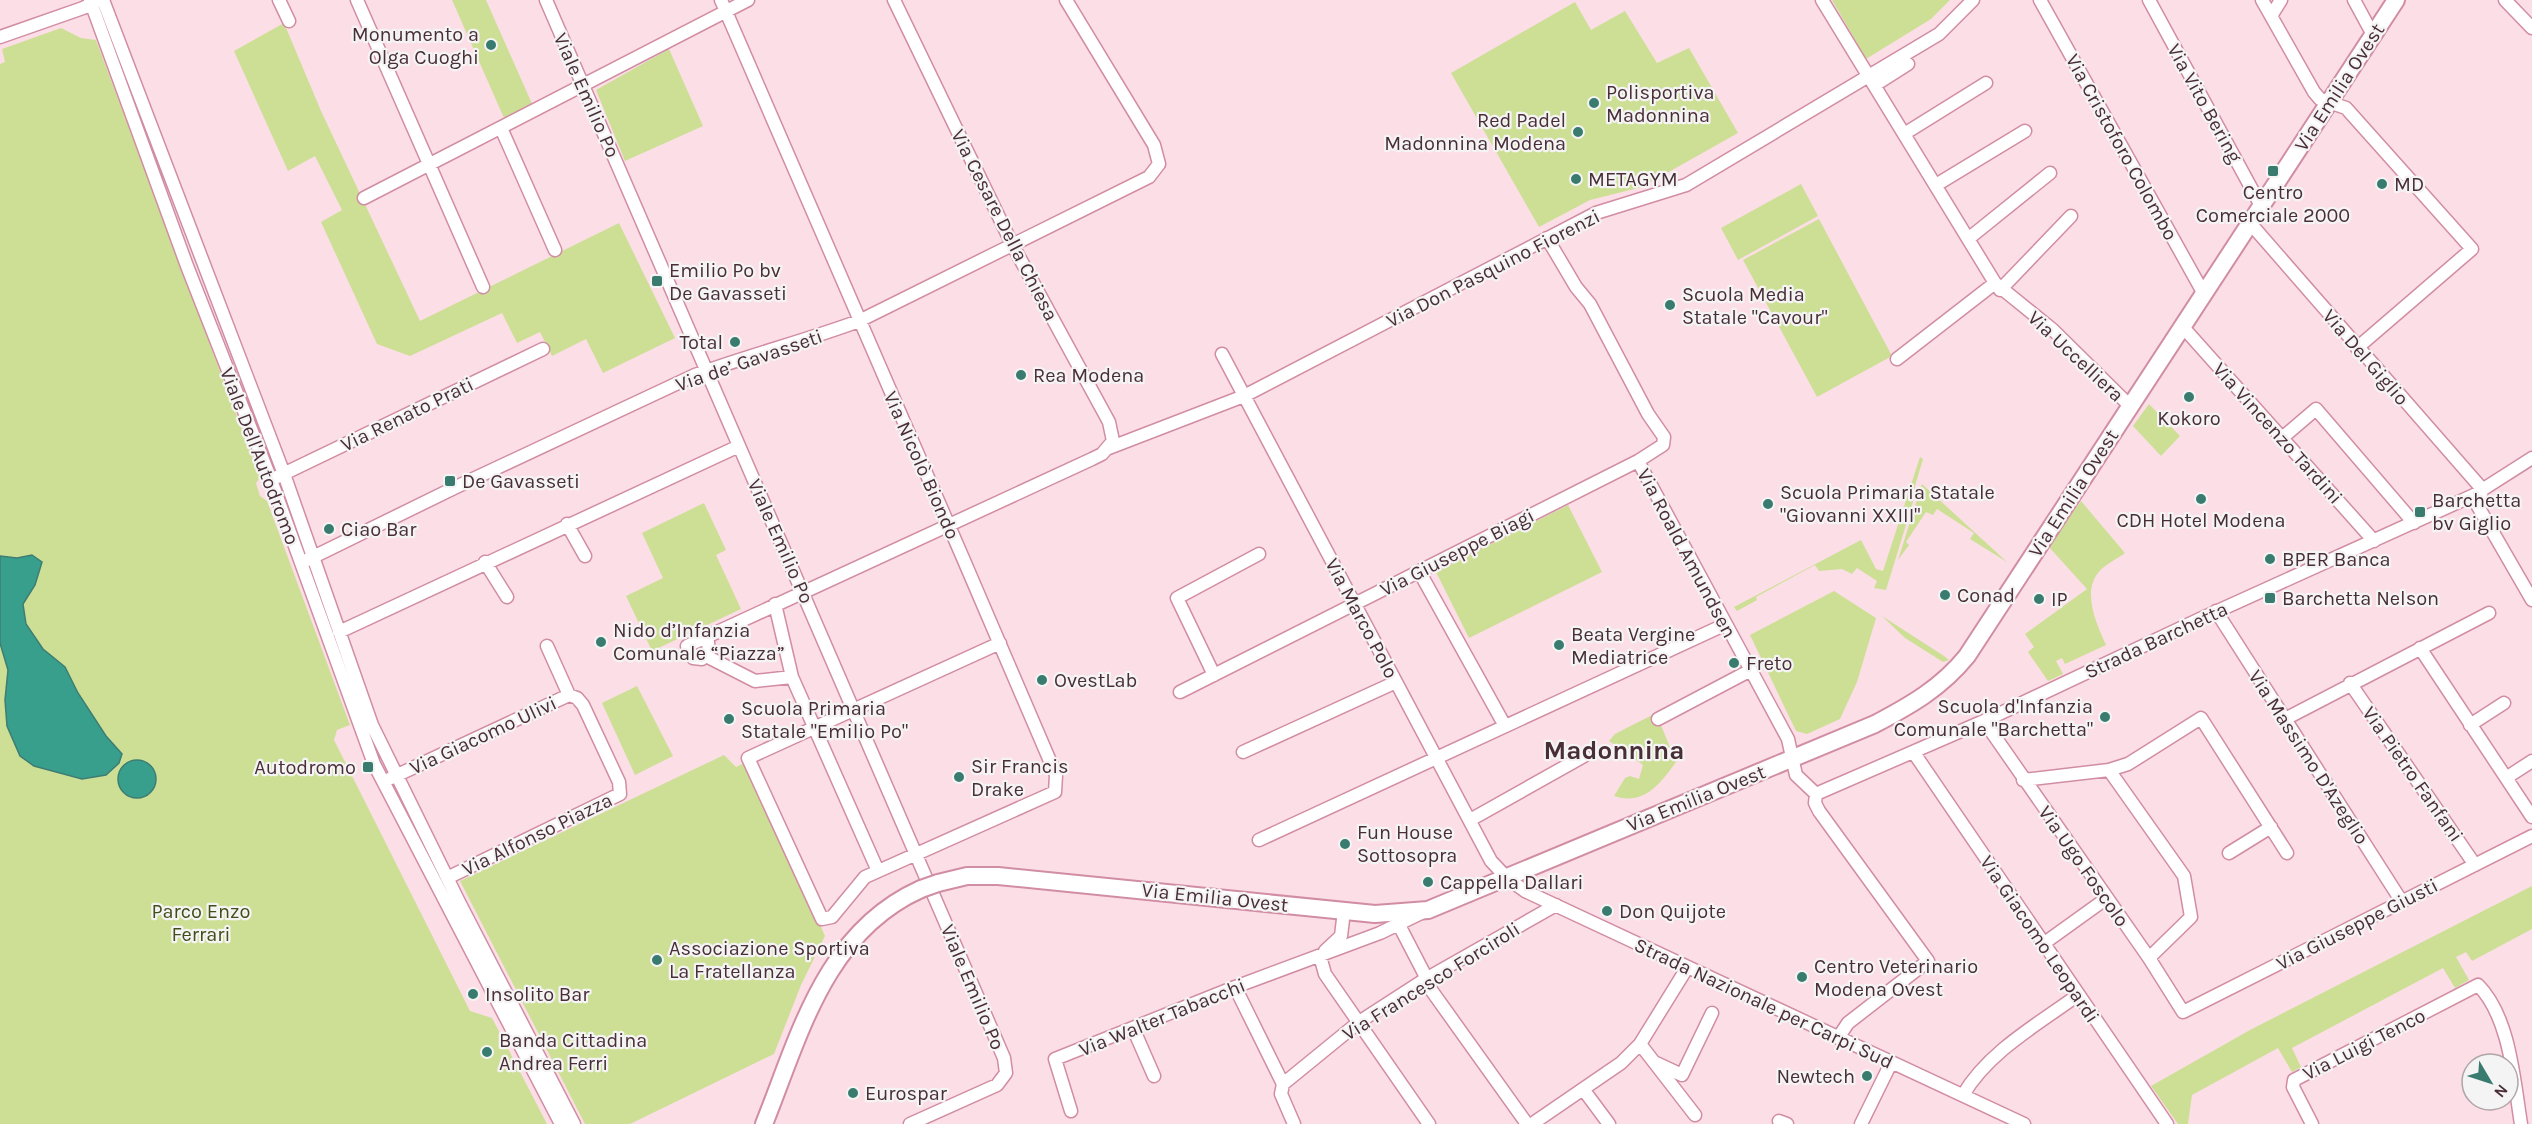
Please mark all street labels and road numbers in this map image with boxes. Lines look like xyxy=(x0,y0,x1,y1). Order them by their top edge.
street label: Via Emilia Ovest xyxy=(2290,19,2389,155)
street label: Viale Emilio Po xyxy=(549,29,624,161)
street label: Via Vito Bering xyxy=(2162,40,2247,167)
street label: Via Cristoforo Colombo xyxy=(2061,50,2182,244)
street label: Via Cesare Della Chiesa xyxy=(946,126,1063,325)
street label: Via Don Pasquino Fiorenzi xyxy=(1383,205,1604,332)
street label: Via Del Giglio xyxy=(2318,305,2413,410)
street label: Via Uccelliera xyxy=(2023,306,2128,407)
street label: Via de’ Gavasseti xyxy=(673,325,826,396)
street label: Via Vincenzo Tardini xyxy=(2208,358,2347,509)
street label: Viale Dell'Autodromo xyxy=(215,364,304,548)
street label: Via Renato Prati xyxy=(337,372,477,456)
street label: Via Nicolò Biondo xyxy=(879,388,964,543)
street label: Via Emilia Ovest xyxy=(2024,425,2123,561)
street label: Via Roald Amundsen xyxy=(1632,465,1741,642)
street label: Viale Emilio Po xyxy=(743,475,818,607)
street label: Via Giuseppe Biagi xyxy=(1376,504,1538,601)
street label: Via Marco Polo xyxy=(1320,554,1403,682)
street label: Strada Barchetta xyxy=(2081,597,2231,684)
street label: Via Massimo D'Azeglio xyxy=(2244,666,2374,849)
street label: Via Giacomo Ulivi xyxy=(406,691,560,779)
street label: Via Pietro Fanfani xyxy=(2357,702,2468,846)
street label: Via Emilia Ovest xyxy=(1624,760,1769,837)
street label: Via Alfonso Piazza xyxy=(458,788,616,881)
street label: Via Ugo Foscolo xyxy=(2033,801,2134,931)
street label: Via Giacomo Leopardi xyxy=(1975,851,2104,1027)
street label: Via Giuseppe Giusti xyxy=(2273,874,2442,975)
street label: Via Emilia Ovest xyxy=(1140,878,1290,917)
street label: Via Francesco Forciroli xyxy=(1338,917,1524,1045)
street label: Viale Emilio Po xyxy=(936,921,1009,1053)
street label: Strada Nazionale per Carpi Sud xyxy=(1631,933,1897,1074)
street label: Via Walter Tabacchi xyxy=(1076,974,1249,1061)
street label: Via Luigi Tenco xyxy=(2299,1004,2429,1085)

